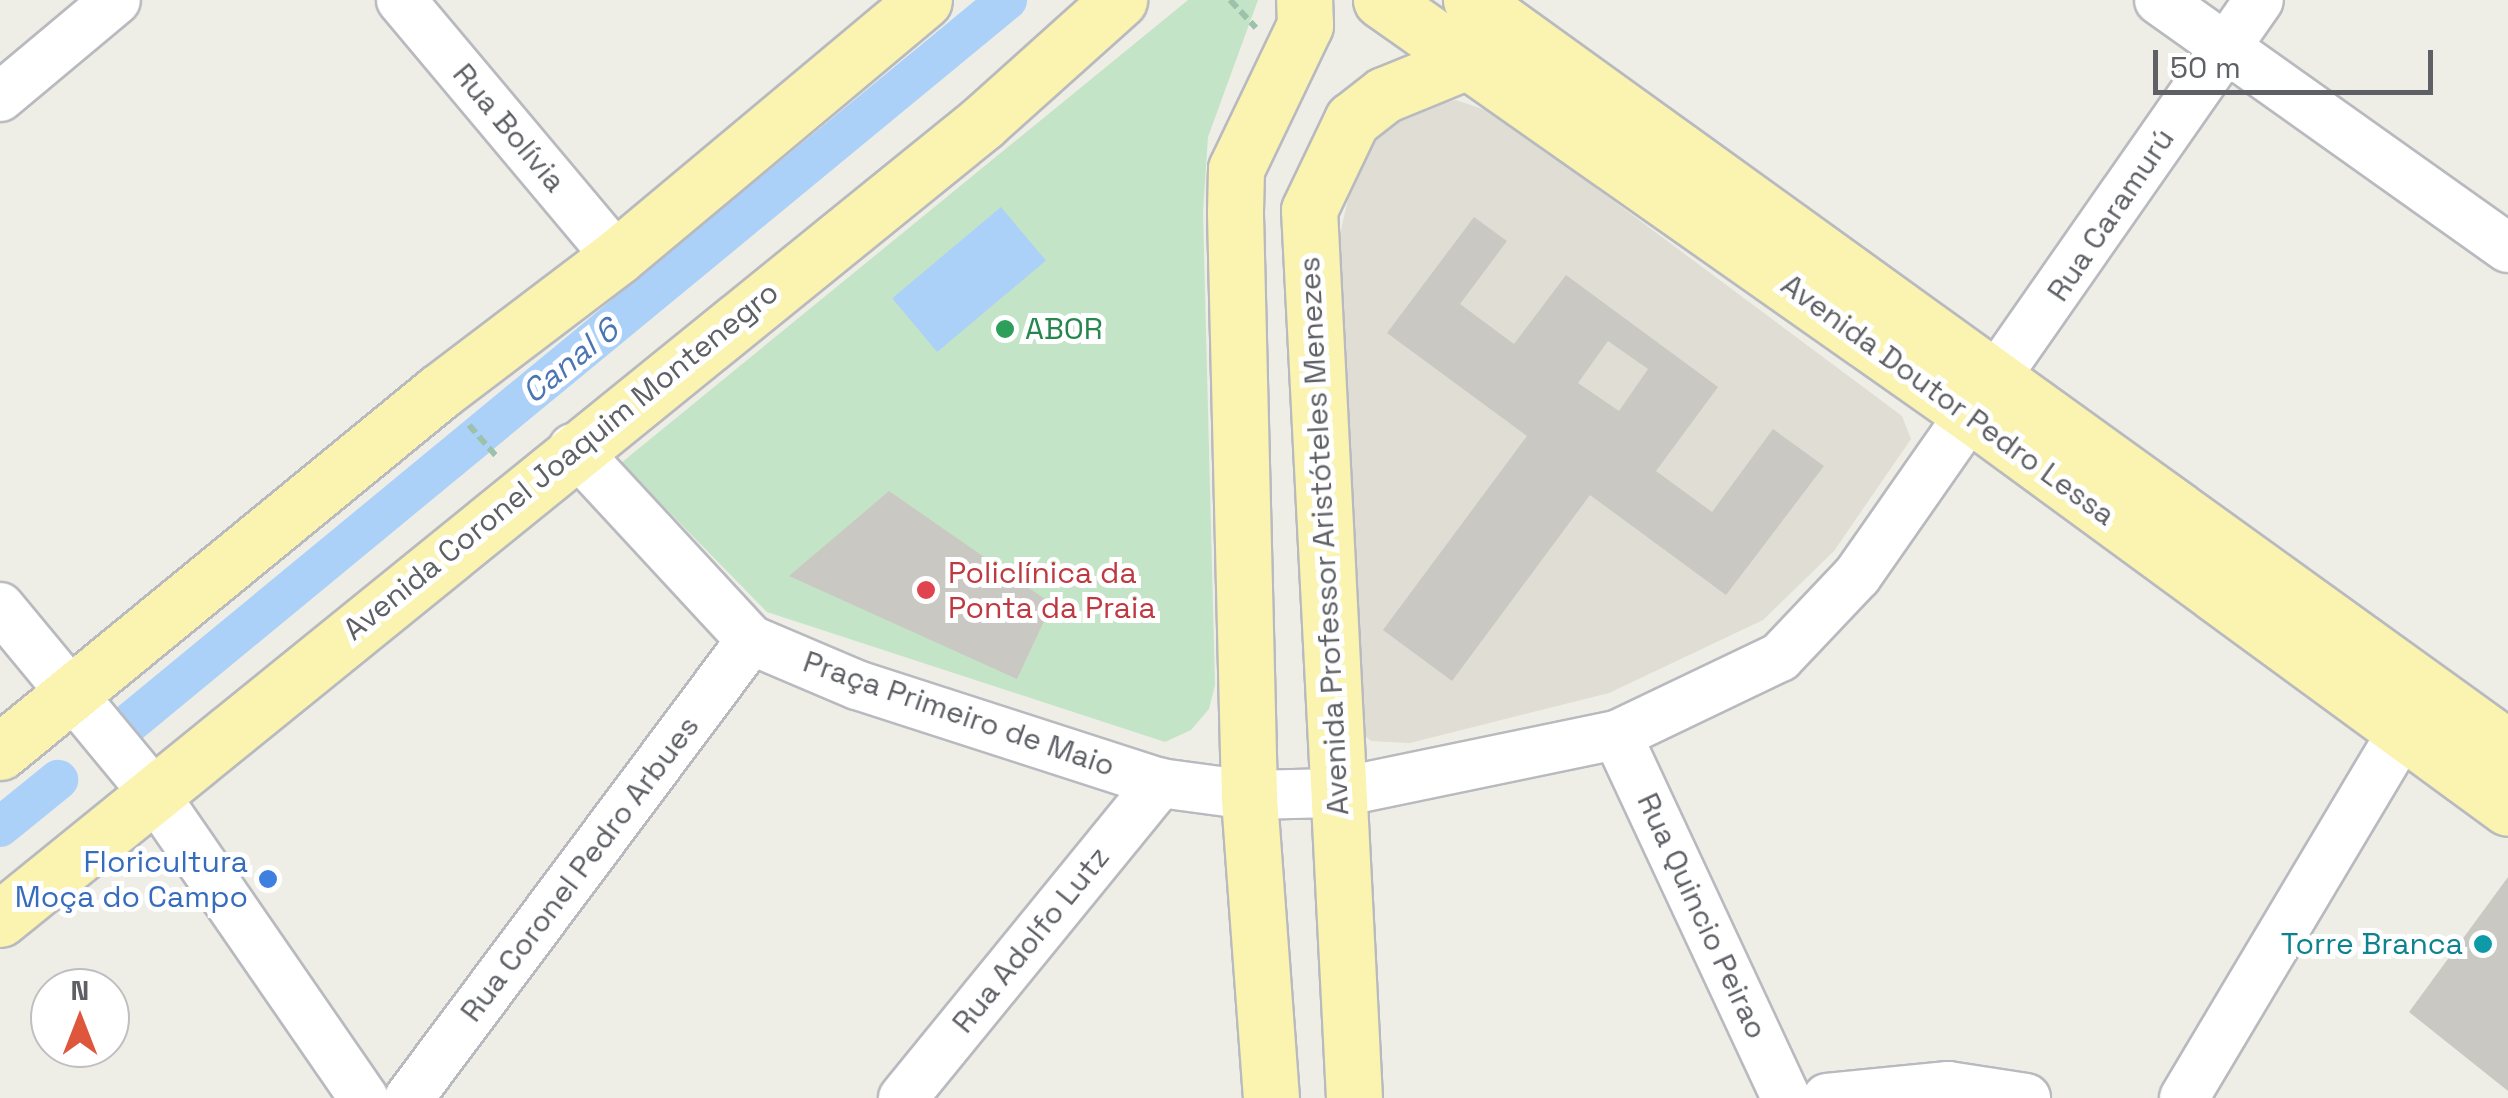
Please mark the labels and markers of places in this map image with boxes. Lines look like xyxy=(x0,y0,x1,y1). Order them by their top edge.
place label: ABOR xyxy=(1025,311,1103,347)
marker: ABOR xyxy=(994,318,1016,340)
place label: Policlínica da Ponta da Praia xyxy=(948,555,1156,626)
marker: Policlínica da Ponta da Praia xyxy=(913,577,939,603)
place label: Floricultura Moça do Campo xyxy=(15,844,248,914)
marker: Floricultura Moça do Campo xyxy=(257,868,279,890)
place label: Torre Branca xyxy=(2281,926,2463,962)
marker: Torre Branca xyxy=(2472,933,2494,955)

